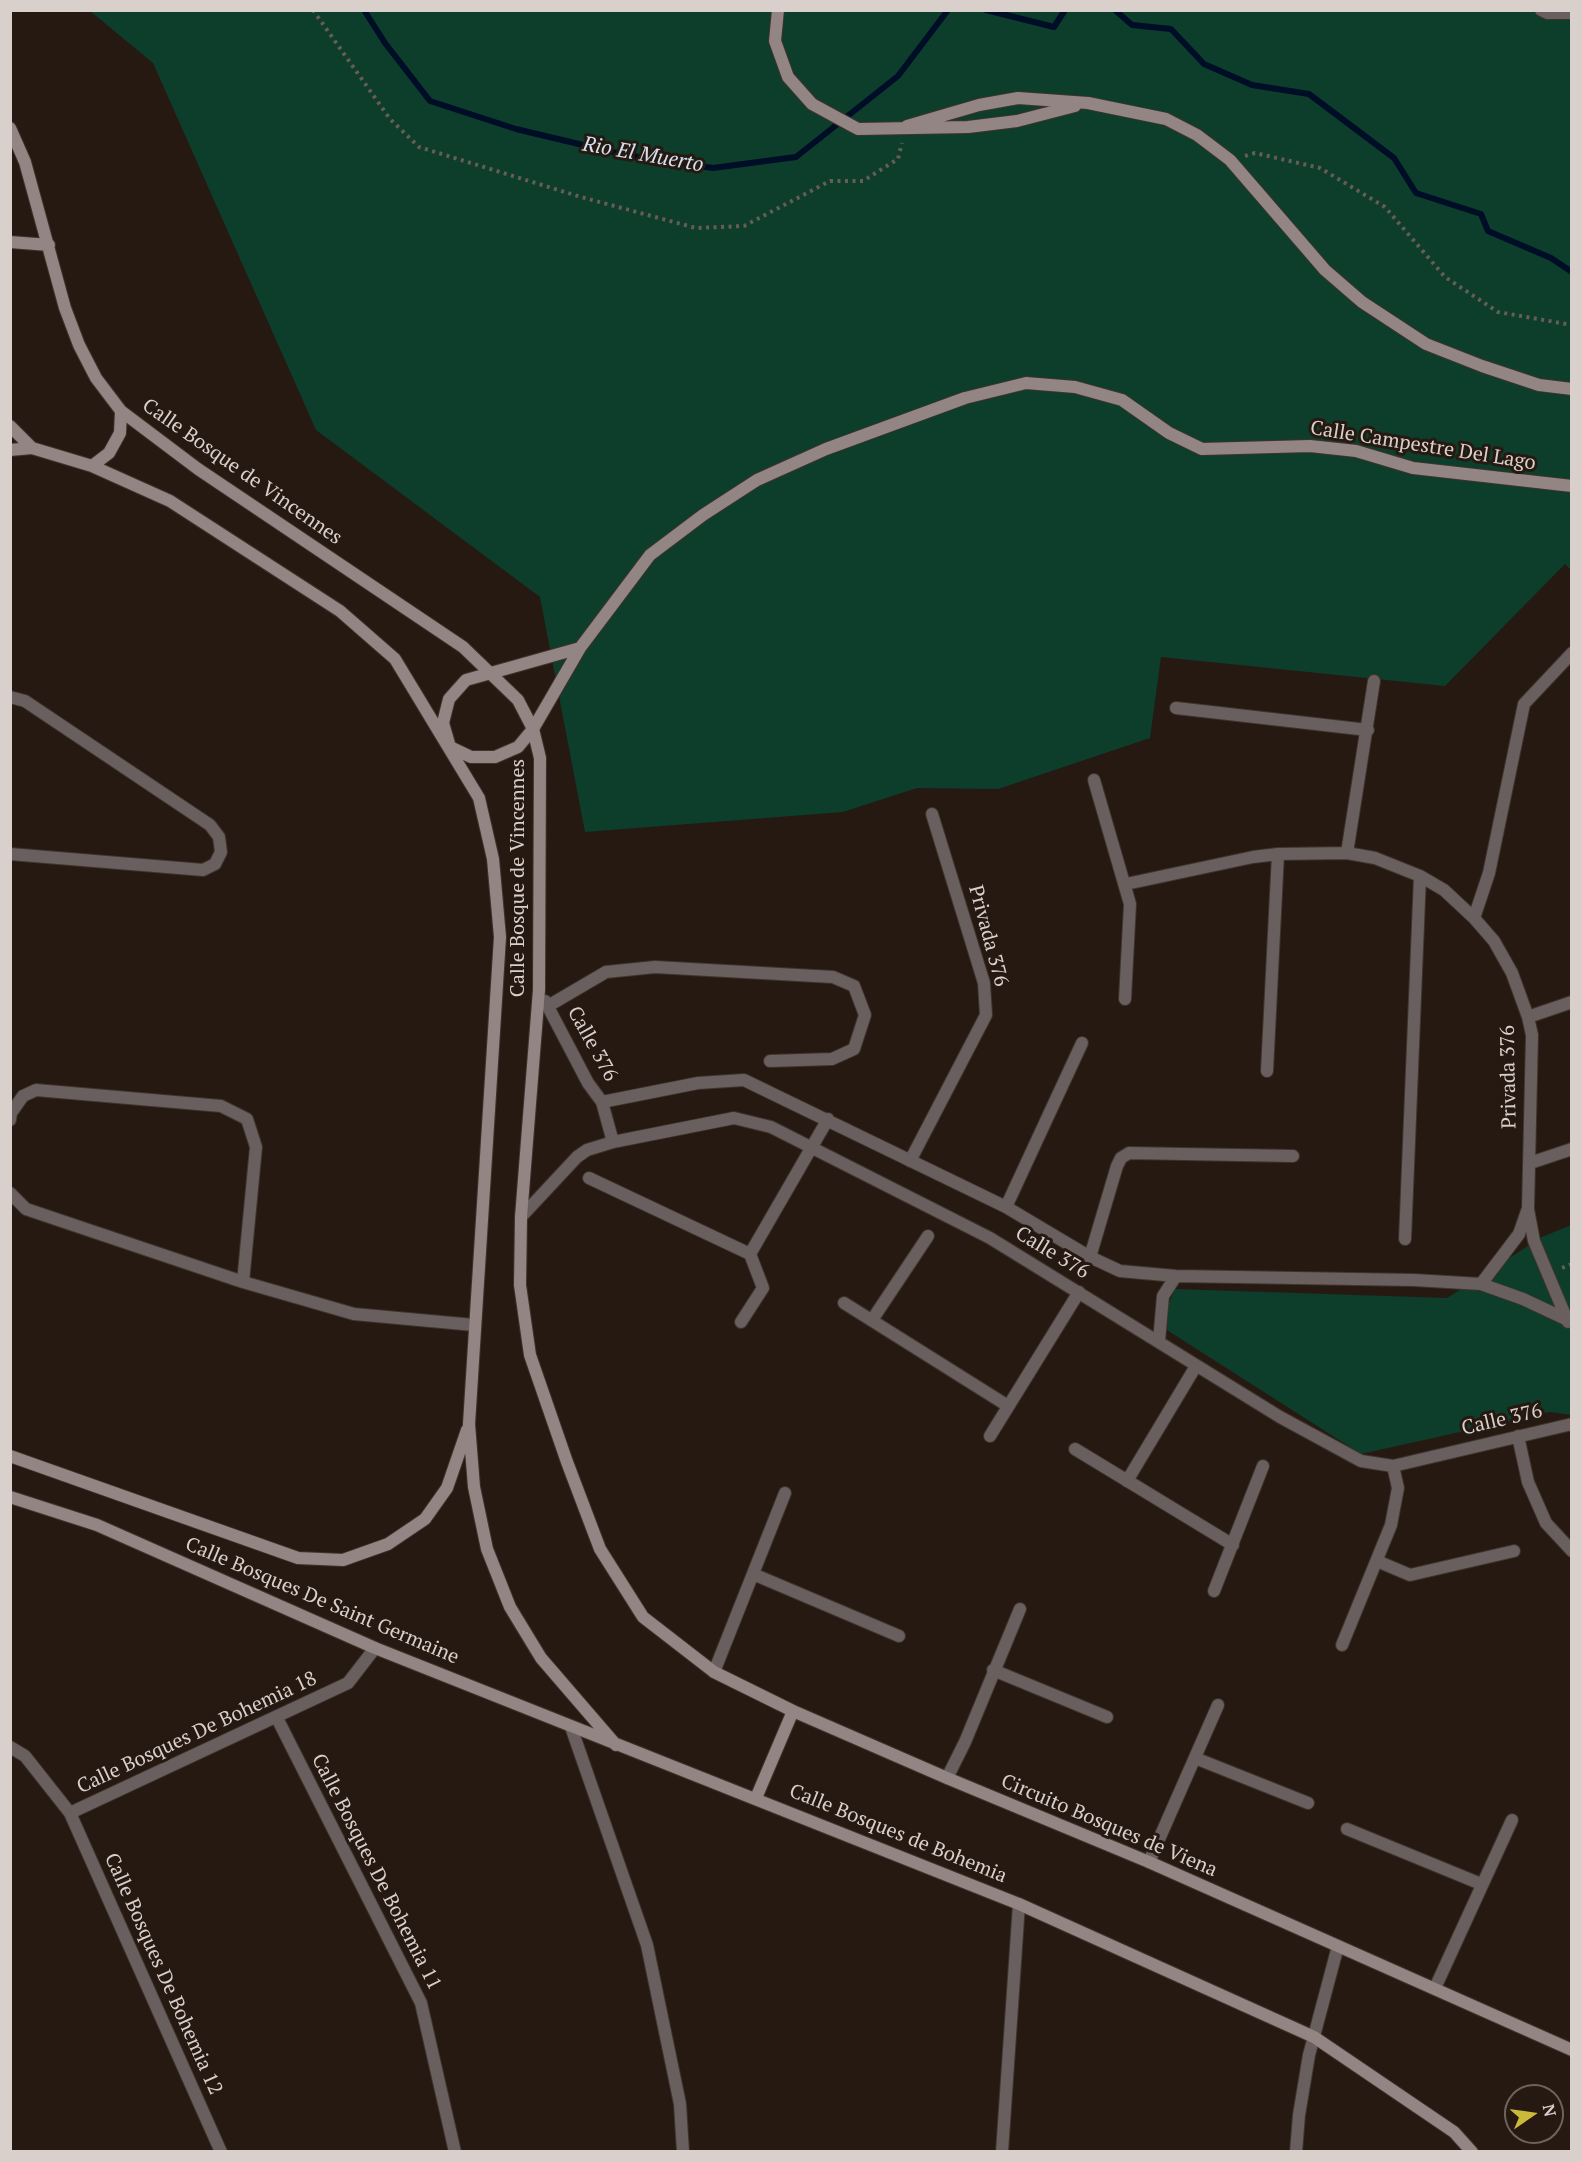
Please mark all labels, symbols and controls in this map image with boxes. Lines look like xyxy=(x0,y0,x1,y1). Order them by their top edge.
water label: Rio El Muerto xyxy=(581,132,705,178)
street label: Calle Bosque de Vincennes xyxy=(137,394,347,550)
street label: Calle Campestre Del Lago xyxy=(1309,416,1537,476)
street label: Calle Bosque de Vincennes xyxy=(506,759,530,997)
street label: Privada 376 xyxy=(963,883,1013,989)
street label: Calle 376 xyxy=(562,1002,622,1086)
street label: Privada 376 xyxy=(1496,1025,1522,1129)
street label: Calle 376 xyxy=(1011,1222,1093,1284)
street label: Calle 376 xyxy=(1459,1399,1545,1441)
street label: Calle Bosques De Saint Germaine xyxy=(182,1532,462,1670)
street label: Calle Bosques De Bohemia 18 xyxy=(73,1667,321,1799)
street label: Calle Bosques De Bohemia 11 xyxy=(306,1750,446,1994)
street label: Circuito Bosques de Viena xyxy=(997,1770,1221,1882)
street label: Calle Bosques de Bohemia xyxy=(786,1779,1010,1889)
street label: Calle Bosques De Bohemia 12 xyxy=(99,1850,227,2098)
north arrow xyxy=(1504,2084,1564,2144)
text: N xyxy=(1538,2102,1562,2119)

